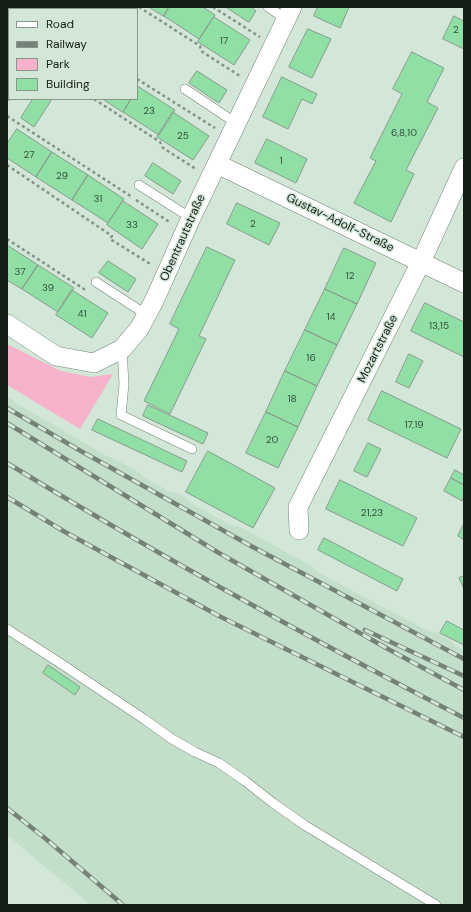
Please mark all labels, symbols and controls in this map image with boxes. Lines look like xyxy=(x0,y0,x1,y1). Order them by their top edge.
legend xyxy=(8,8,138,100)
text: Road xyxy=(46,16,74,32)
house number: 2 xyxy=(453,24,459,36)
house number: 17 xyxy=(220,35,228,47)
text: Railway xyxy=(46,36,87,52)
text: Park xyxy=(46,56,70,72)
text: Building xyxy=(46,76,90,92)
house number: 23 xyxy=(143,105,155,117)
house number: 6,8,10 xyxy=(391,127,417,139)
house number: 25 xyxy=(177,130,189,142)
house number: 27 xyxy=(24,149,34,161)
house number: 1 xyxy=(279,155,283,167)
house number: 29 xyxy=(56,170,68,182)
street label: Gustav-Adolf-Straße xyxy=(284,191,396,255)
street label: Obentrautstraße xyxy=(157,192,209,284)
house number: 31 xyxy=(94,193,102,205)
house number: 2 xyxy=(250,218,256,230)
house number: 33 xyxy=(126,219,138,231)
house number: 37 xyxy=(14,266,26,278)
house number: 12 xyxy=(346,270,354,282)
house number: 39 xyxy=(42,282,54,294)
house number: 41 xyxy=(77,308,87,320)
house number: 14 xyxy=(326,311,336,323)
street label: Mozartstraße xyxy=(355,313,401,385)
house number: 13,15 xyxy=(429,320,449,332)
house number: 16 xyxy=(306,352,316,364)
house number: 18 xyxy=(287,393,297,405)
house number: 17,19 xyxy=(404,419,424,431)
house number: 20 xyxy=(266,434,278,446)
house number: 21,23 xyxy=(361,507,383,519)

